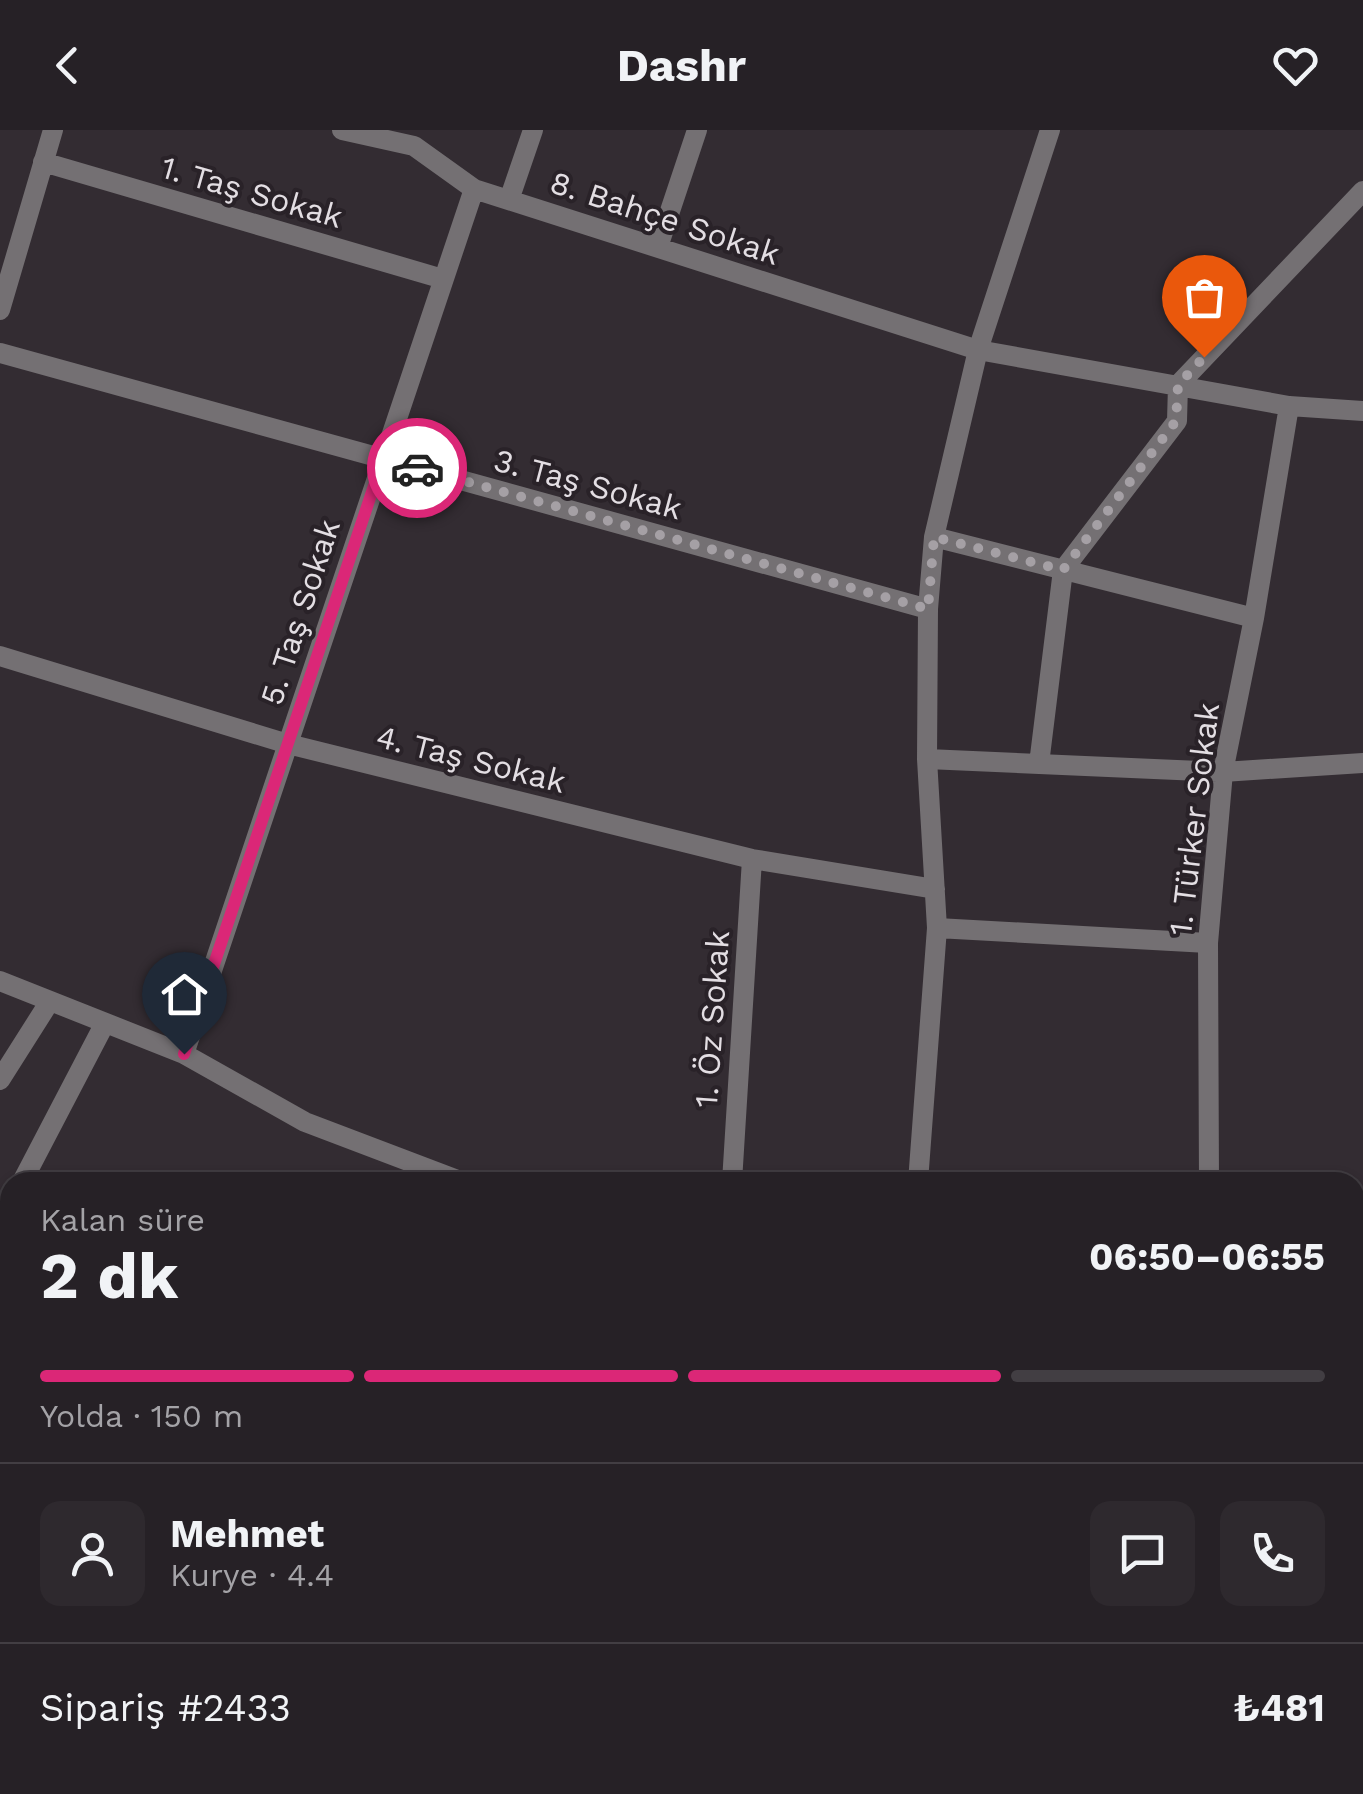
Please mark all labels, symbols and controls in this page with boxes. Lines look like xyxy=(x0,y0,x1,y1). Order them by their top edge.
icon: back xyxy=(40,38,95,93)
icon: heart xyxy=(1268,38,1323,93)
text: Dashr xyxy=(617,39,746,92)
street label: 1. Taş Sokak xyxy=(157,148,347,236)
street label: 8. Bahçe Sokak xyxy=(545,163,785,273)
pin xyxy=(1162,255,1247,358)
icon: bag xyxy=(1177,270,1232,325)
courier xyxy=(367,418,467,518)
icon: car xyxy=(390,441,445,496)
street label: 3. Taş Sokak xyxy=(490,441,686,527)
street label: 5. Taş Sokak xyxy=(252,514,348,710)
street label: 1. Türker Sokak xyxy=(1161,700,1227,938)
street label: 4. Taş Sokak xyxy=(373,717,569,801)
street label: 1. Öz Sokak xyxy=(687,929,737,1109)
pin xyxy=(142,952,227,1055)
icon: home xyxy=(157,967,212,1022)
text: Kalan süre xyxy=(40,1201,205,1239)
text: 06:50–06:55 xyxy=(1089,1235,1325,1279)
text: 2 dk xyxy=(40,1238,179,1314)
text: Yolda · 150 m xyxy=(40,1397,243,1435)
button: person xyxy=(40,1501,145,1606)
button: chat xyxy=(1090,1501,1195,1606)
button: phone xyxy=(1220,1501,1325,1606)
text: Mehmet xyxy=(170,1512,324,1556)
text: Kurye · 4.4 xyxy=(170,1556,334,1594)
text: Sipariş #2433 xyxy=(40,1686,291,1730)
text: ₺481 xyxy=(1233,1686,1325,1730)

